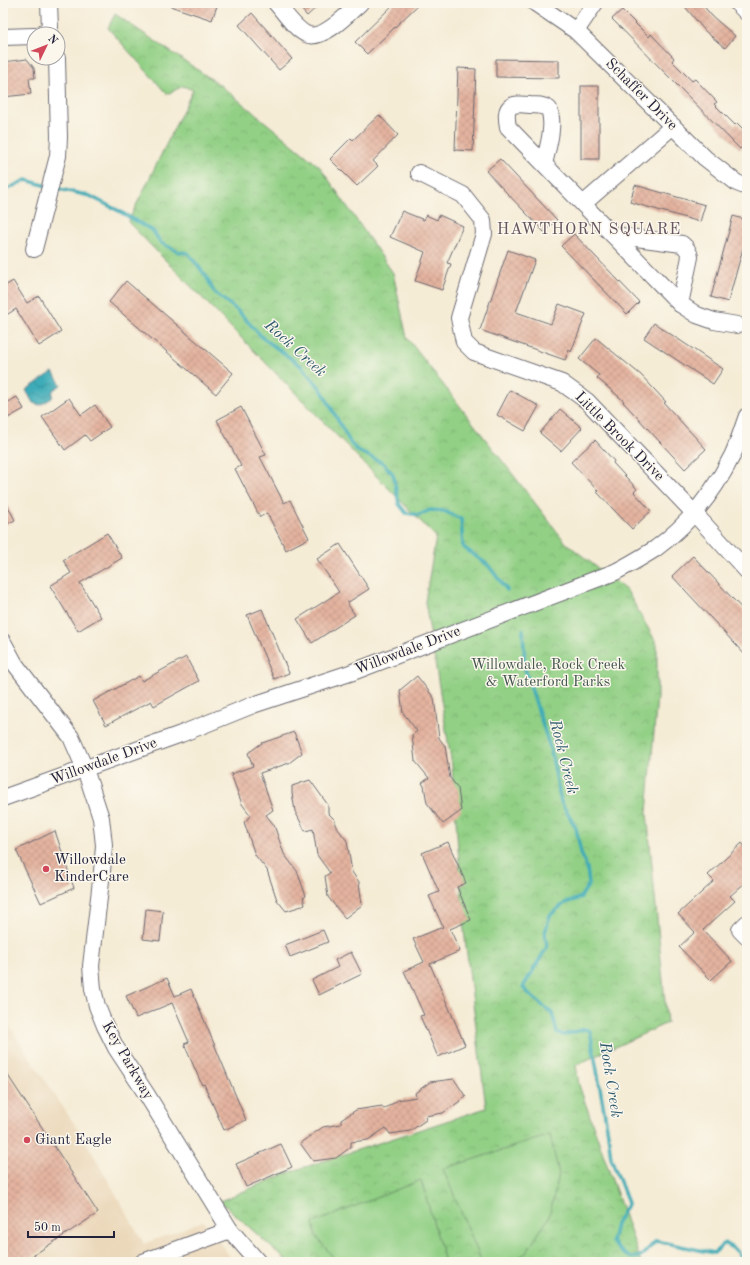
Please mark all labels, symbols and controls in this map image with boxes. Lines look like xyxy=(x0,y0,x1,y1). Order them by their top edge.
north arrow xyxy=(26,26,66,66)
text: N xyxy=(45,33,60,47)
street label: Schaffer Drive xyxy=(602,56,680,134)
district label: HAWTHORN SQUARE xyxy=(497,222,681,238)
water label: Rock Creek xyxy=(260,317,329,381)
street label: Little Brook Drive xyxy=(572,390,666,484)
street label: Willowdale Drive xyxy=(353,624,463,678)
park label: Willowdale, Rock Creek & Waterford Parks xyxy=(471,658,626,690)
water label: Rock Creek xyxy=(546,717,580,796)
street label: Willowdale Drive xyxy=(49,736,159,788)
place label: Willowdale KinderCare xyxy=(54,853,129,885)
marker: Willowdale KinderCare xyxy=(41,864,51,874)
street label: Key Parkway xyxy=(99,1019,155,1103)
water label: Rock Creek xyxy=(596,1040,624,1119)
place label: Giant Eagle xyxy=(35,1133,112,1148)
marker: Giant Eagle xyxy=(22,1135,32,1145)
scale bar xyxy=(28,1213,114,1239)
text: 50 m xyxy=(34,1221,61,1234)

